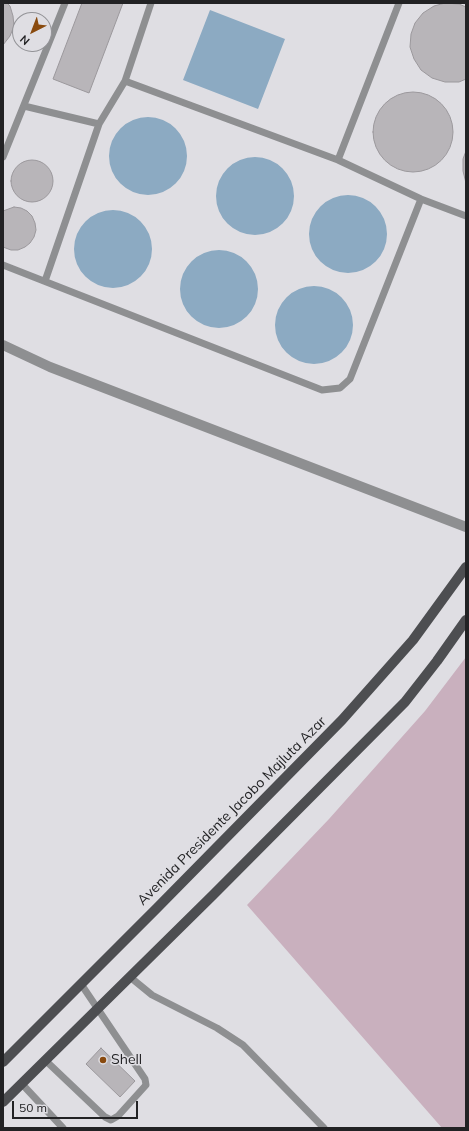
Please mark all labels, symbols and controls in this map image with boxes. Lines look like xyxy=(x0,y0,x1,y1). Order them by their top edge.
north arrow xyxy=(12,12,52,52)
text: N xyxy=(17,32,32,48)
street label: Avenida Presidente Jacobo Majluta Azar xyxy=(134,713,330,909)
place label: Shell xyxy=(111,1052,142,1068)
marker: Shell xyxy=(98,1055,108,1065)
scale bar xyxy=(14,1093,140,1119)
text: 50 m xyxy=(19,1100,47,1115)

